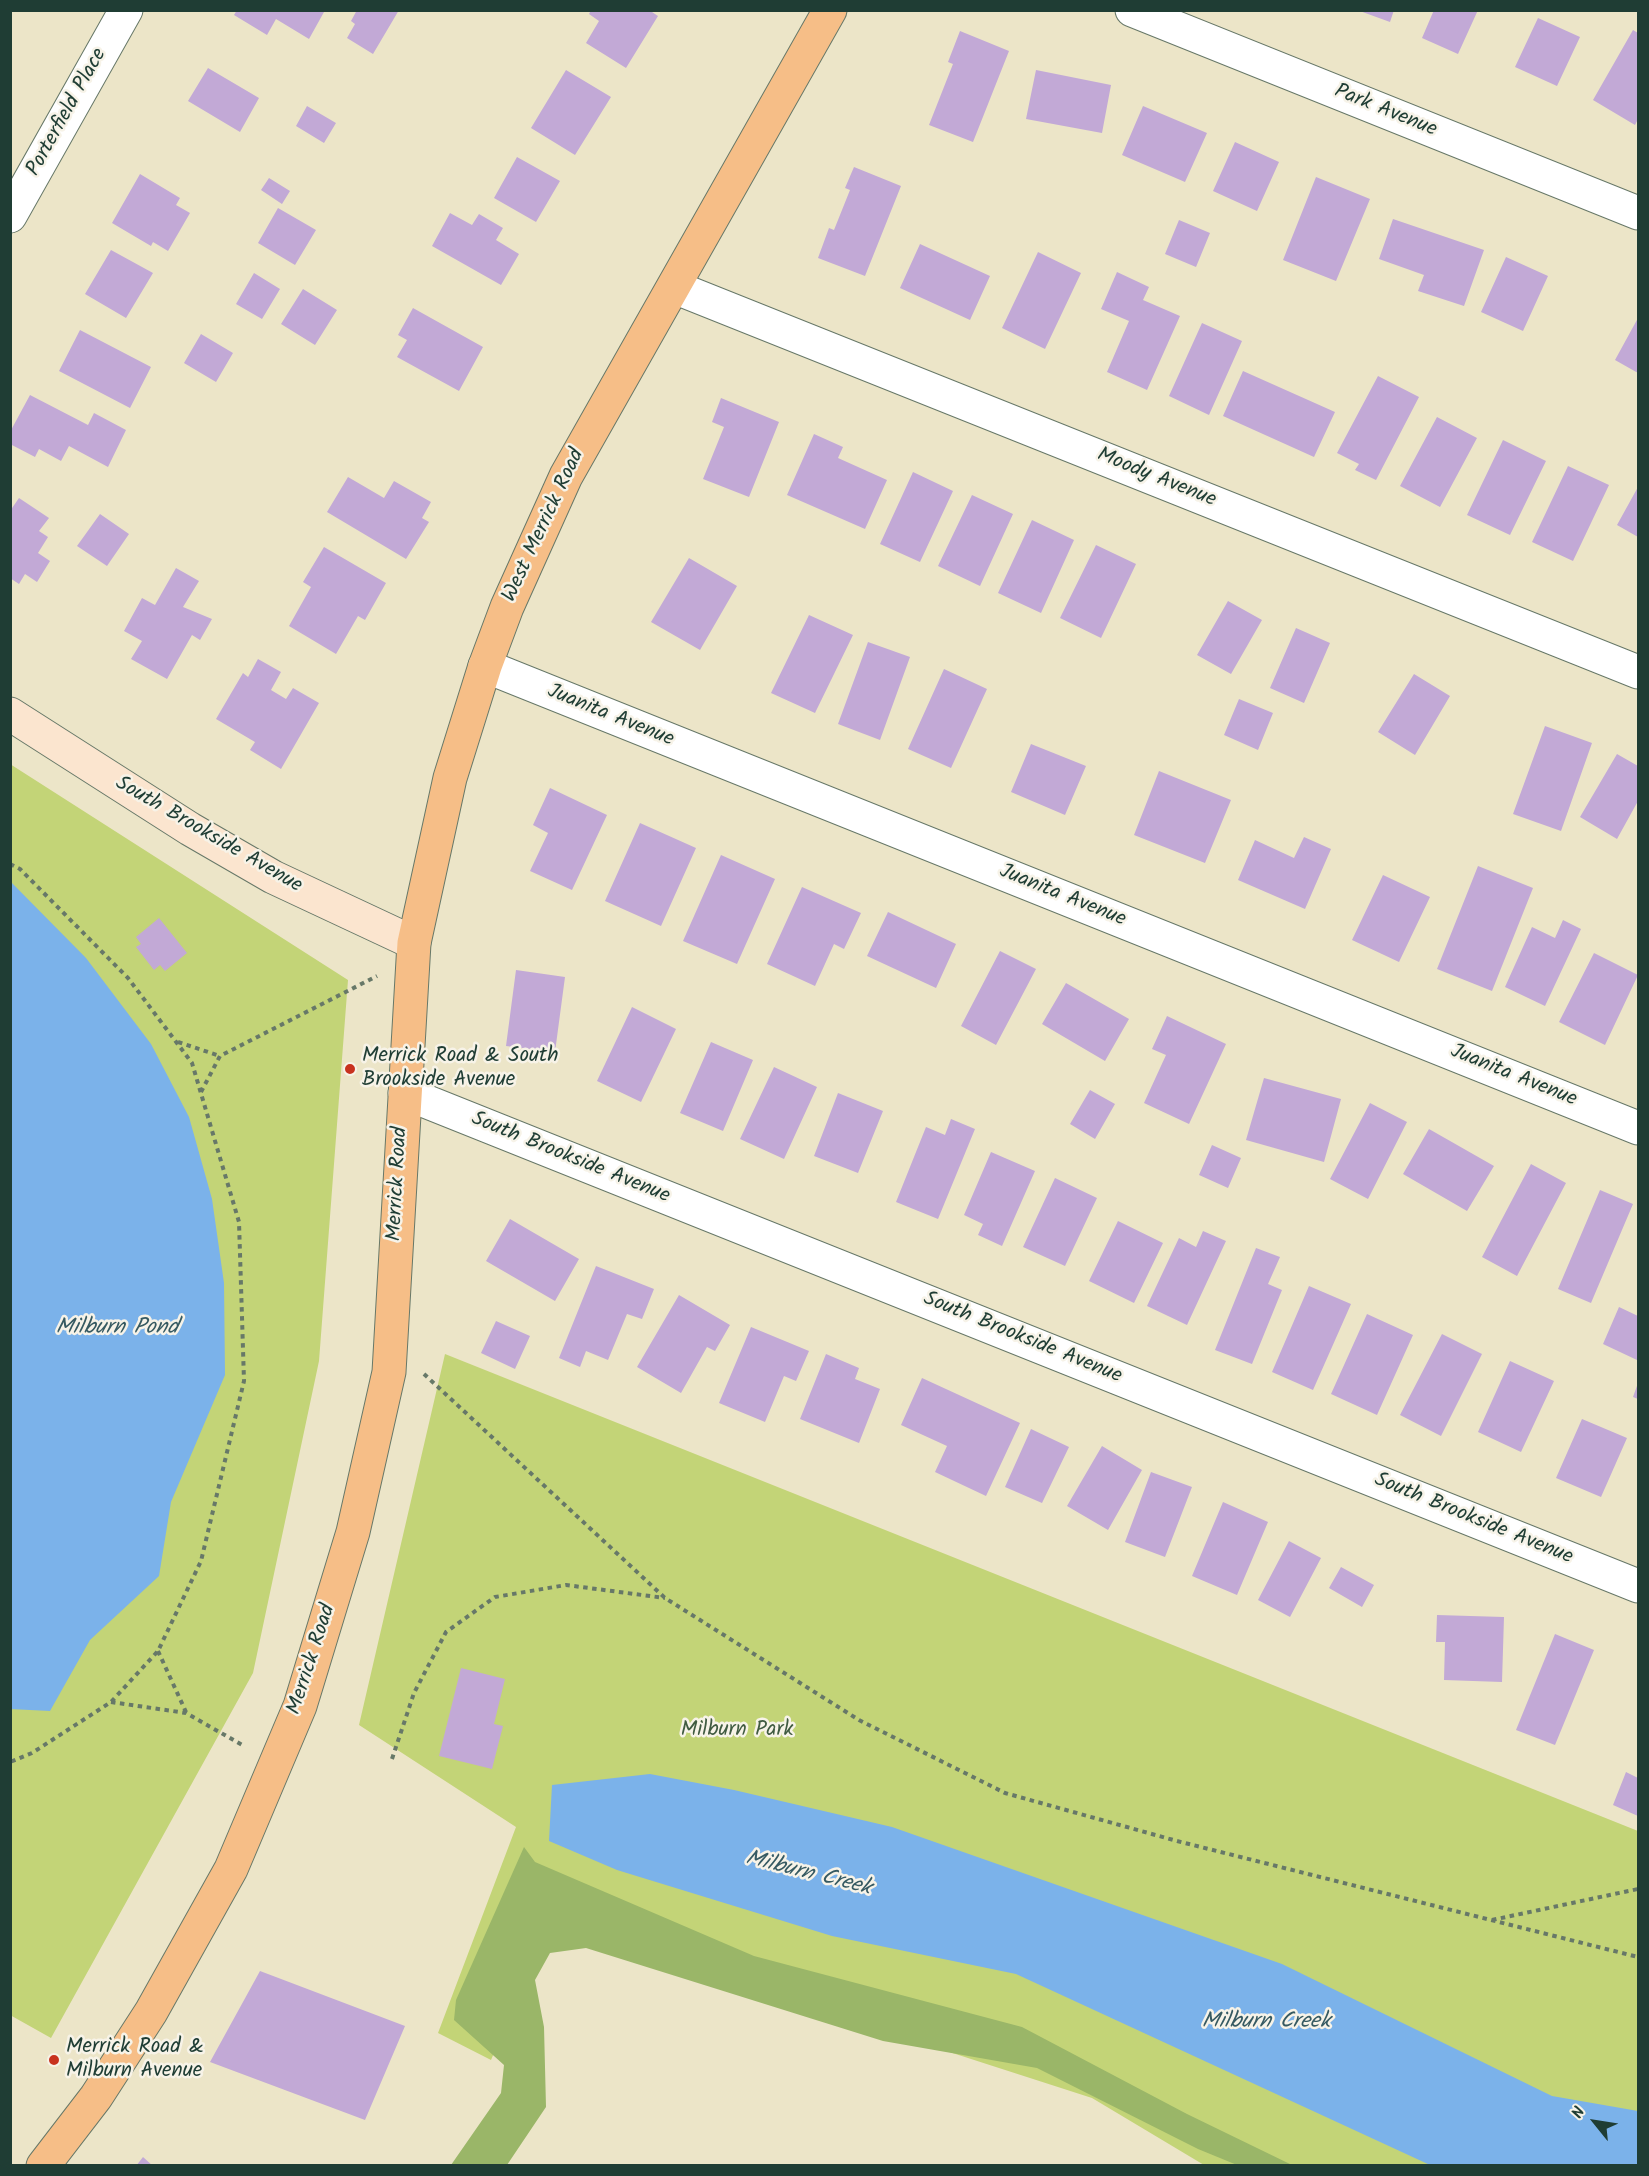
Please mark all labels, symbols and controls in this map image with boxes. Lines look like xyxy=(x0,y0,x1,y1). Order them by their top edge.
street label: Porterfield Place xyxy=(23,45,113,181)
street label: Park Avenue xyxy=(1330,80,1440,144)
street label: Moody Avenue xyxy=(1093,444,1219,514)
street label: West Merrick Road xyxy=(499,445,591,607)
street label: Juanita Avenue xyxy=(543,680,677,754)
street label: South Brookside Avenue xyxy=(110,772,306,900)
street label: Juanita Avenue xyxy=(995,860,1129,934)
street label: Juanita Avenue xyxy=(1446,1040,1580,1114)
place label: Merrick Road & South Brookside Avenue xyxy=(362,1044,558,1094)
marker: Merrick Road & South Brookside Avenue xyxy=(343,1062,357,1076)
street label: South Brookside Avenue xyxy=(467,1108,673,1210)
street label: Merrick Road xyxy=(383,1126,415,1242)
street label: South Brookside Avenue xyxy=(919,1288,1125,1390)
water label: Milburn Pond xyxy=(56,1316,178,1342)
street label: South Brookside Avenue xyxy=(1370,1469,1576,1571)
street label: Merrick Road xyxy=(283,1602,343,1718)
park label: Milburn Park xyxy=(681,1718,793,1744)
water label: Milburn Creek xyxy=(742,1847,874,1903)
water label: Milburn Creek xyxy=(1202,2010,1330,2036)
place label: Merrick Road & Milburn Avenue xyxy=(66,2035,204,2085)
marker: Merrick Road & Milburn Avenue xyxy=(47,2053,61,2067)
north arrow xyxy=(1565,2092,1625,2152)
text: N xyxy=(1566,2102,1592,2123)

